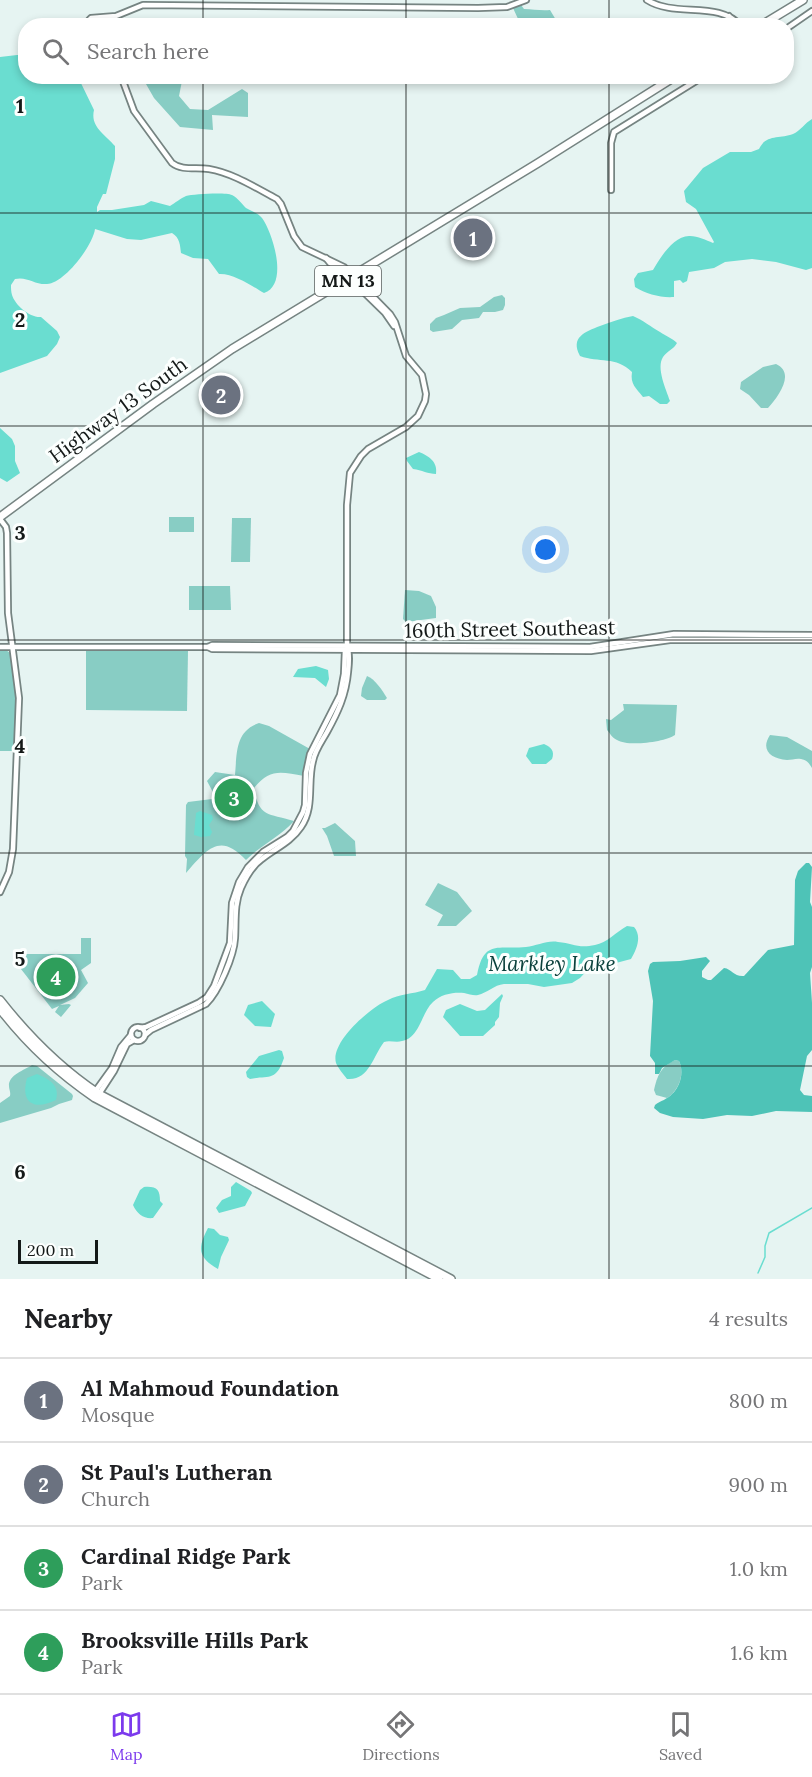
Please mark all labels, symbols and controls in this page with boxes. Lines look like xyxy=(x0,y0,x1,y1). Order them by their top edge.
search box xyxy=(18,18,794,84)
icon: search xyxy=(39,35,72,68)
text: Search here xyxy=(87,37,209,65)
text: 1 xyxy=(16,93,24,118)
pin: 1 xyxy=(454,216,492,260)
road number: MN 13 xyxy=(315,266,381,296)
text: 2 xyxy=(15,307,25,332)
street label: Highway 13 South xyxy=(44,351,192,468)
pin: 2 xyxy=(202,372,240,418)
text: 3 xyxy=(14,520,26,545)
your location xyxy=(531,535,560,564)
street label: 160th Street Southeast xyxy=(404,614,616,643)
text: 4 xyxy=(15,733,26,758)
pin: 3 xyxy=(214,776,254,820)
text: 5 xyxy=(15,946,26,971)
water label: Markley Lake xyxy=(488,950,616,977)
pin: 4 xyxy=(36,954,76,1000)
text: 6 xyxy=(14,1159,26,1184)
scale bar xyxy=(18,1237,98,1264)
text: 200 m xyxy=(27,1240,74,1260)
text: Nearby xyxy=(24,1302,112,1335)
text: 4 results xyxy=(709,1306,788,1331)
text: Al Mahmoud Foundation xyxy=(81,1374,339,1402)
text: 1 xyxy=(39,1388,48,1413)
text: 800 m xyxy=(729,1388,788,1413)
text: Mosque xyxy=(81,1402,154,1427)
text: St Paul's Lutheran xyxy=(81,1458,272,1486)
text: 2 xyxy=(38,1472,49,1497)
text: 900 m xyxy=(728,1472,788,1497)
text: Church xyxy=(81,1486,150,1511)
text: Cardinal Ridge Park xyxy=(81,1542,291,1570)
text: 3 xyxy=(38,1556,49,1581)
text: 1.0 km xyxy=(730,1556,788,1581)
text: Park xyxy=(81,1570,123,1595)
text: Brooksville Hills Park xyxy=(81,1626,308,1654)
text: 4 xyxy=(38,1640,49,1665)
text: 1.6 km xyxy=(731,1640,788,1665)
text: Park xyxy=(81,1654,123,1679)
tab: Map xyxy=(110,1708,143,1764)
tab: Directions xyxy=(362,1708,440,1764)
tab: Saved xyxy=(659,1708,702,1764)

